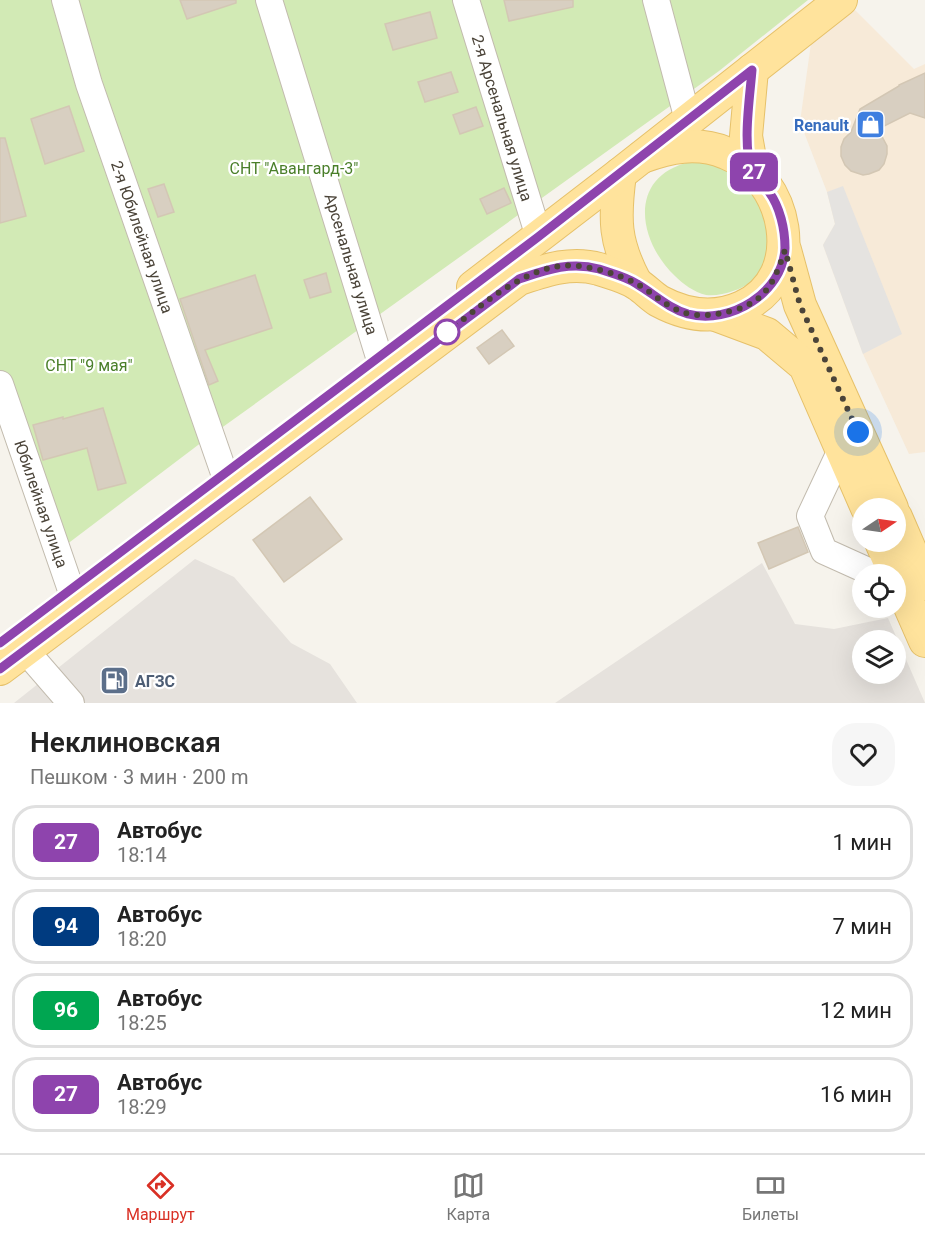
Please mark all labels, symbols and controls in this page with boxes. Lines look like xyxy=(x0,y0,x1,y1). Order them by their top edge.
street label: 2-я Арсенальная улица xyxy=(468,33,536,203)
shop icon: Renault xyxy=(854,109,886,141)
place label: Renault xyxy=(794,116,850,135)
line badge: 27 xyxy=(727,152,781,192)
street label: 2-я Юбилейная улица xyxy=(107,158,177,316)
park label: СНТ "Авангард-3" xyxy=(230,159,358,178)
text: 27 xyxy=(742,160,766,184)
street label: Арсенальная улица xyxy=(320,191,382,337)
unlabelled marker xyxy=(434,319,460,345)
park label: СНТ "9 мая" xyxy=(45,356,133,375)
your location xyxy=(843,417,873,447)
street label: Юбилейная улица xyxy=(10,438,72,570)
north arrow xyxy=(852,498,906,552)
map controls xyxy=(852,498,906,684)
button: locate xyxy=(852,564,906,618)
button: layers xyxy=(852,630,906,684)
fuel station icon: АГЗС xyxy=(98,665,130,697)
place label: АГЗС xyxy=(135,672,175,691)
button: heart xyxy=(832,723,895,786)
text: Неклиновская xyxy=(30,726,221,759)
text: Пешком · 3 мин · 200 m xyxy=(30,765,249,789)
text: Автобус xyxy=(117,818,202,843)
text: 27 xyxy=(54,830,78,854)
text: 1 мин xyxy=(832,830,892,855)
text: 18:14 xyxy=(117,843,167,867)
text: Автобус xyxy=(117,902,202,927)
text: 94 xyxy=(54,914,78,938)
text: 7 мин xyxy=(832,914,892,939)
text: 18:20 xyxy=(117,927,167,951)
text: Автобус xyxy=(117,986,202,1011)
text: 96 xyxy=(54,998,78,1022)
text: 12 мин xyxy=(820,998,892,1023)
text: 18:25 xyxy=(117,1011,167,1035)
text: Автобус xyxy=(117,1070,202,1095)
text: 27 xyxy=(54,1082,78,1106)
text: 16 мин xyxy=(820,1082,892,1107)
text: 18:29 xyxy=(117,1095,167,1119)
tab: Маршрут xyxy=(126,1169,195,1224)
tab: Карта xyxy=(447,1169,490,1224)
tab: Билеты xyxy=(742,1169,799,1224)

